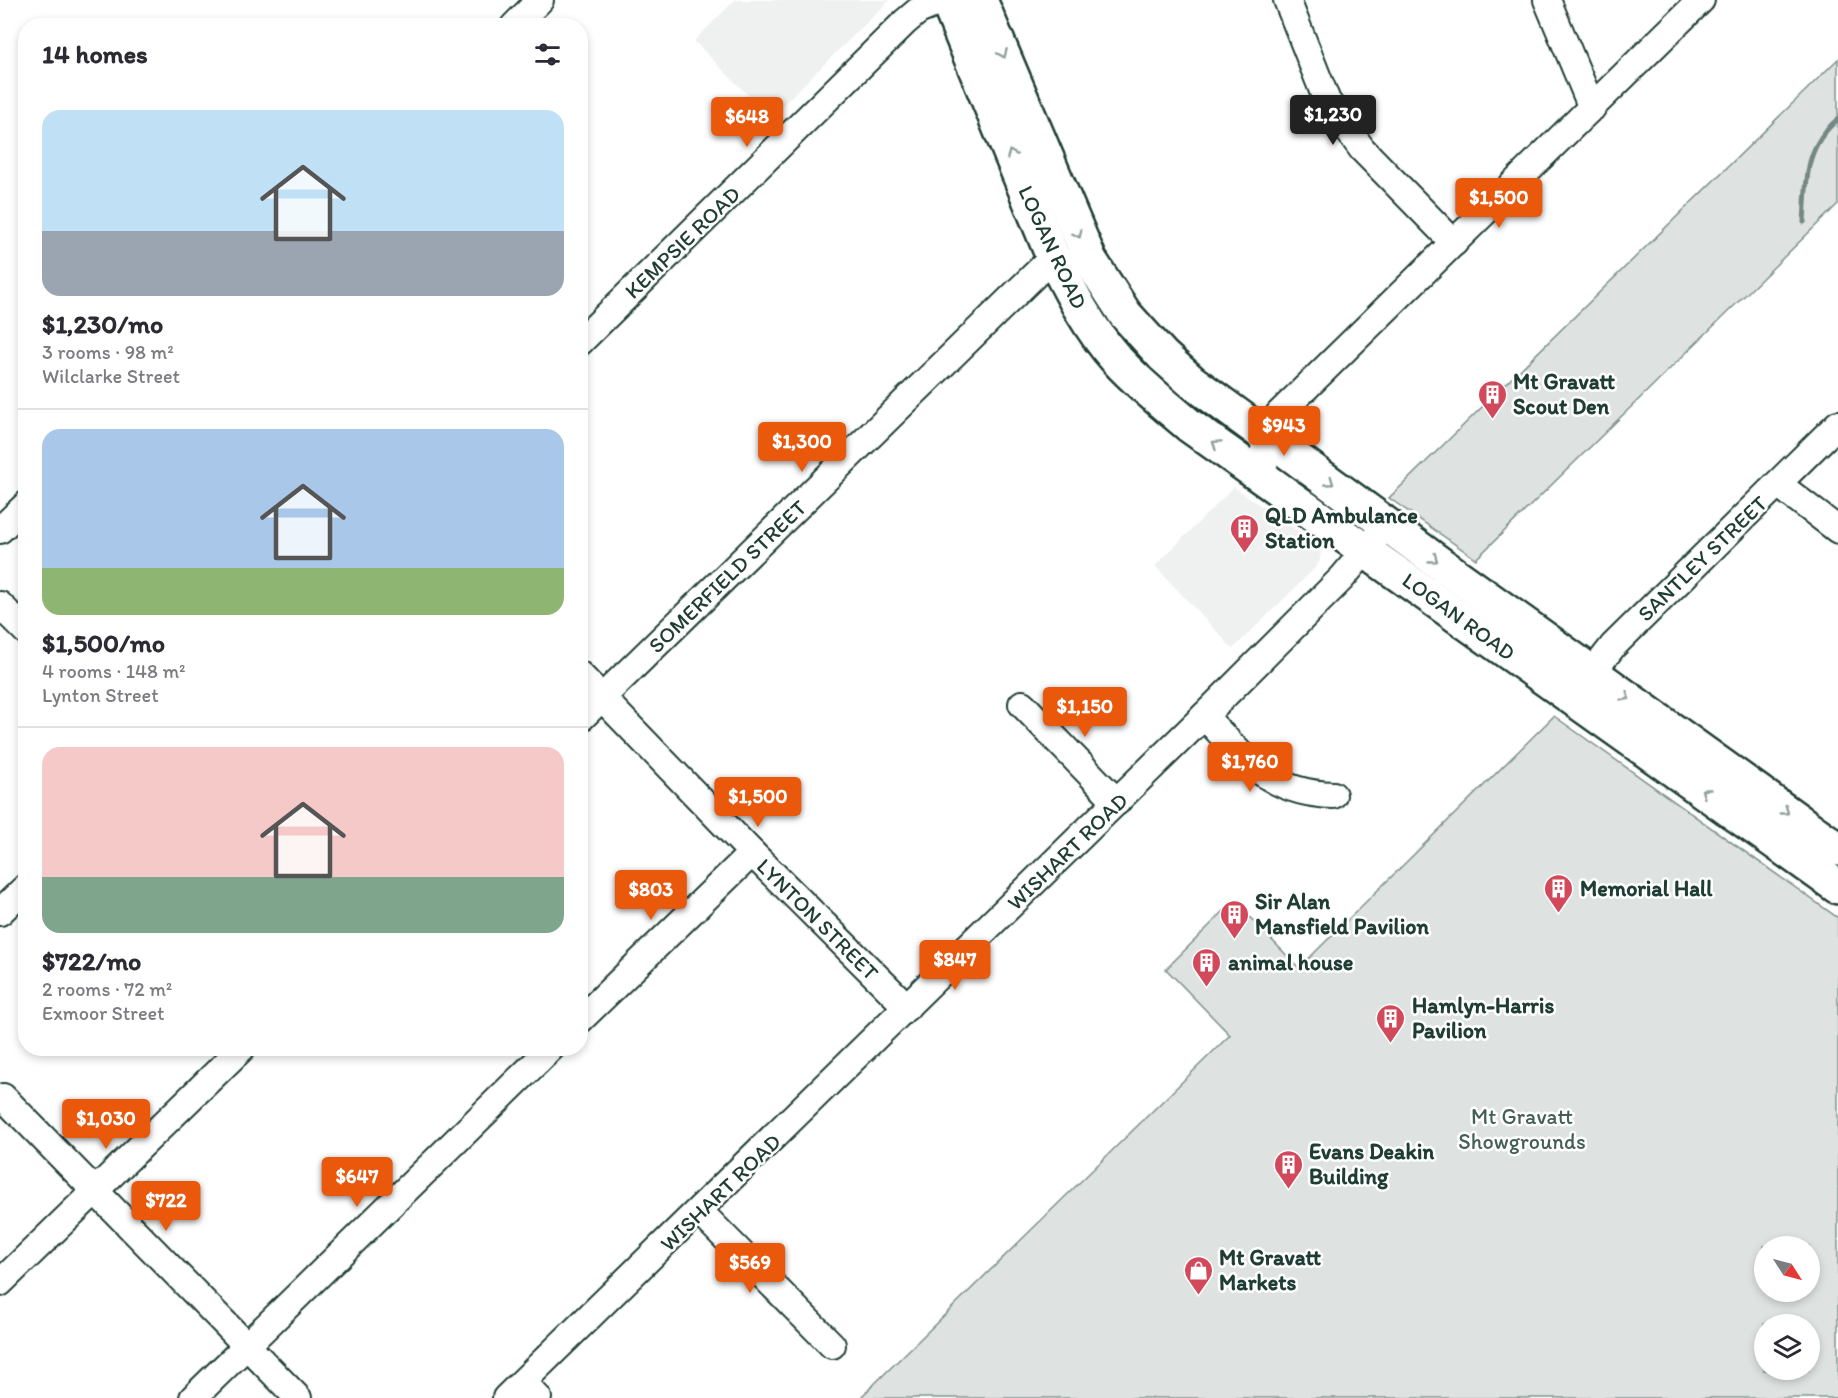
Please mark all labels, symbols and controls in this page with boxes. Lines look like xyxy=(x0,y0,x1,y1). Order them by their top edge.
text: 14 homes xyxy=(42,38,148,70)
icon: filters xyxy=(531,38,564,71)
one-way arrow xyxy=(996,48,1008,59)
pin: $1,230 xyxy=(1284,95,1382,146)
pin: $648 xyxy=(711,97,783,148)
text: $1,230 xyxy=(1304,102,1362,126)
text: $648 xyxy=(725,104,769,128)
icon: home xyxy=(249,149,357,257)
one-way arrow xyxy=(1006,150,1018,161)
pin: $1,500 xyxy=(1450,178,1548,229)
street label: KEMPSIE ROAD xyxy=(619,180,746,304)
street label: LOGAN ROAD xyxy=(1012,181,1093,313)
text: $1,500 xyxy=(1469,185,1529,209)
one-way arrow xyxy=(1071,227,1083,238)
text: $1,230/mo xyxy=(42,308,163,340)
text: 3 rooms · 98 m² xyxy=(42,340,174,364)
text: Wilclarke Street xyxy=(42,364,180,388)
place label: Mt Gravatt Scout Den xyxy=(1513,368,1615,420)
building icon: Mt Gravatt Scout Den xyxy=(1476,378,1508,420)
pin: $943 xyxy=(1248,406,1320,457)
text: $943 xyxy=(1262,413,1306,437)
pin: $1,300 xyxy=(753,422,851,473)
text: $1,300 xyxy=(772,429,832,453)
one-way arrow xyxy=(1212,440,1223,451)
icon: home xyxy=(249,468,357,576)
one-way arrow xyxy=(1324,474,1335,485)
street label: SANTLEY STREET xyxy=(1632,489,1773,627)
street label: SOMERFIELD STREET xyxy=(643,494,812,659)
place label: QLD Ambulance Station xyxy=(1265,502,1418,554)
building icon: QLD Ambulance Station xyxy=(1228,512,1260,554)
one-way arrow xyxy=(1427,552,1438,563)
street label: LOGAN ROAD xyxy=(1397,566,1520,666)
text: $1,500/mo xyxy=(42,627,165,659)
text: 4 rooms · 148 m² xyxy=(42,659,186,683)
text: Lynton Street xyxy=(42,683,159,707)
pin: $1,150 xyxy=(1036,687,1134,738)
one-way arrow xyxy=(1620,690,1631,701)
text: $1,150 xyxy=(1057,694,1113,718)
pin: $1,760 xyxy=(1201,742,1299,793)
text: $1,760 xyxy=(1222,749,1278,773)
pin: $1,500 xyxy=(709,777,807,828)
text: $1,500 xyxy=(728,784,788,808)
icon: home xyxy=(249,786,357,894)
street label: WISHART ROAD xyxy=(1001,787,1133,916)
one-way arrow xyxy=(1701,788,1712,799)
one-way arrow xyxy=(1779,804,1790,815)
street label: LYNTON STREET xyxy=(751,853,885,986)
pin: $803 xyxy=(615,870,687,921)
building icon: Memorial Hall xyxy=(1543,872,1575,914)
place label: Memorial Hall xyxy=(1580,875,1713,902)
text: $803 xyxy=(629,877,673,901)
place label: Sir Alan Mansfield Pavilion xyxy=(1255,888,1430,940)
building icon: Sir Alan Mansfield Pavilion xyxy=(1218,898,1250,940)
pin: $847 xyxy=(919,940,991,991)
text: $722/mo xyxy=(42,945,141,977)
building icon: animal house xyxy=(1191,946,1223,988)
text: $847 xyxy=(933,947,977,971)
place label: animal house xyxy=(1228,949,1354,976)
text: 2 rooms · 72 m² xyxy=(42,977,172,1001)
place label: Hamlyn-Harris Pavilion xyxy=(1412,992,1554,1044)
text: Exmoor Street xyxy=(42,1001,165,1025)
building icon: Hamlyn-Harris Pavilion xyxy=(1375,1002,1407,1044)
pin: $1,030 xyxy=(57,1099,155,1150)
park label: Mt Gravatt Showgrounds xyxy=(1458,1103,1586,1155)
text: $1,030 xyxy=(76,1106,136,1130)
street label: WISHART ROAD xyxy=(654,1128,786,1257)
place label: Evans Deakin Building xyxy=(1309,1138,1434,1190)
building icon: Evans Deakin Building xyxy=(1272,1148,1304,1190)
pin: $647 xyxy=(321,1157,393,1208)
text: $647 xyxy=(336,1164,378,1188)
pin: $722 xyxy=(130,1181,202,1232)
text: $722 xyxy=(145,1188,187,1212)
north arrow xyxy=(1754,1236,1820,1302)
map controls xyxy=(1754,1236,1820,1380)
pin: $569 xyxy=(714,1243,786,1294)
place label: Mt Gravatt Markets xyxy=(1219,1244,1321,1296)
text: $569 xyxy=(729,1250,771,1274)
shop icon: Mt Gravatt Markets xyxy=(1182,1254,1214,1296)
button: layers xyxy=(1754,1314,1820,1380)

